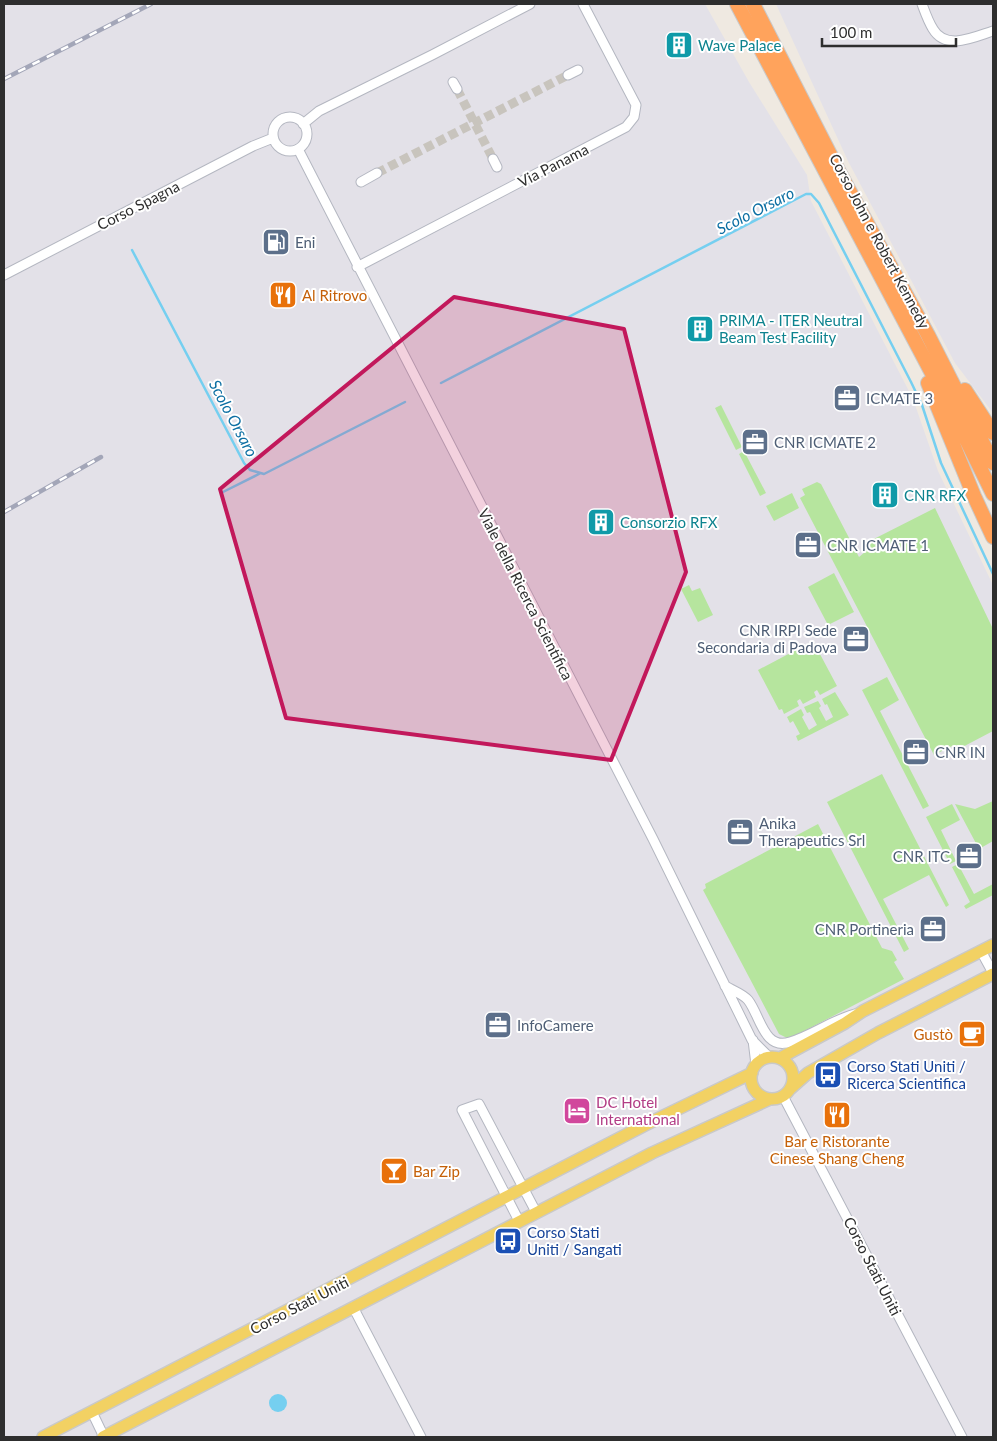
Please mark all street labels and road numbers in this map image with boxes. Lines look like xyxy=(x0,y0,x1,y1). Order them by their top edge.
street label: Via Panama xyxy=(515,140,591,190)
street label: Corso John e Robert Kennedy xyxy=(826,150,934,332)
street label: Corso Spagna xyxy=(94,177,182,233)
street label: Viale della Ricerca Scientifica xyxy=(475,505,577,683)
street label: Corso Stati Uniti xyxy=(840,1214,906,1318)
street label: Corso Stati Uniti xyxy=(247,1272,351,1338)

